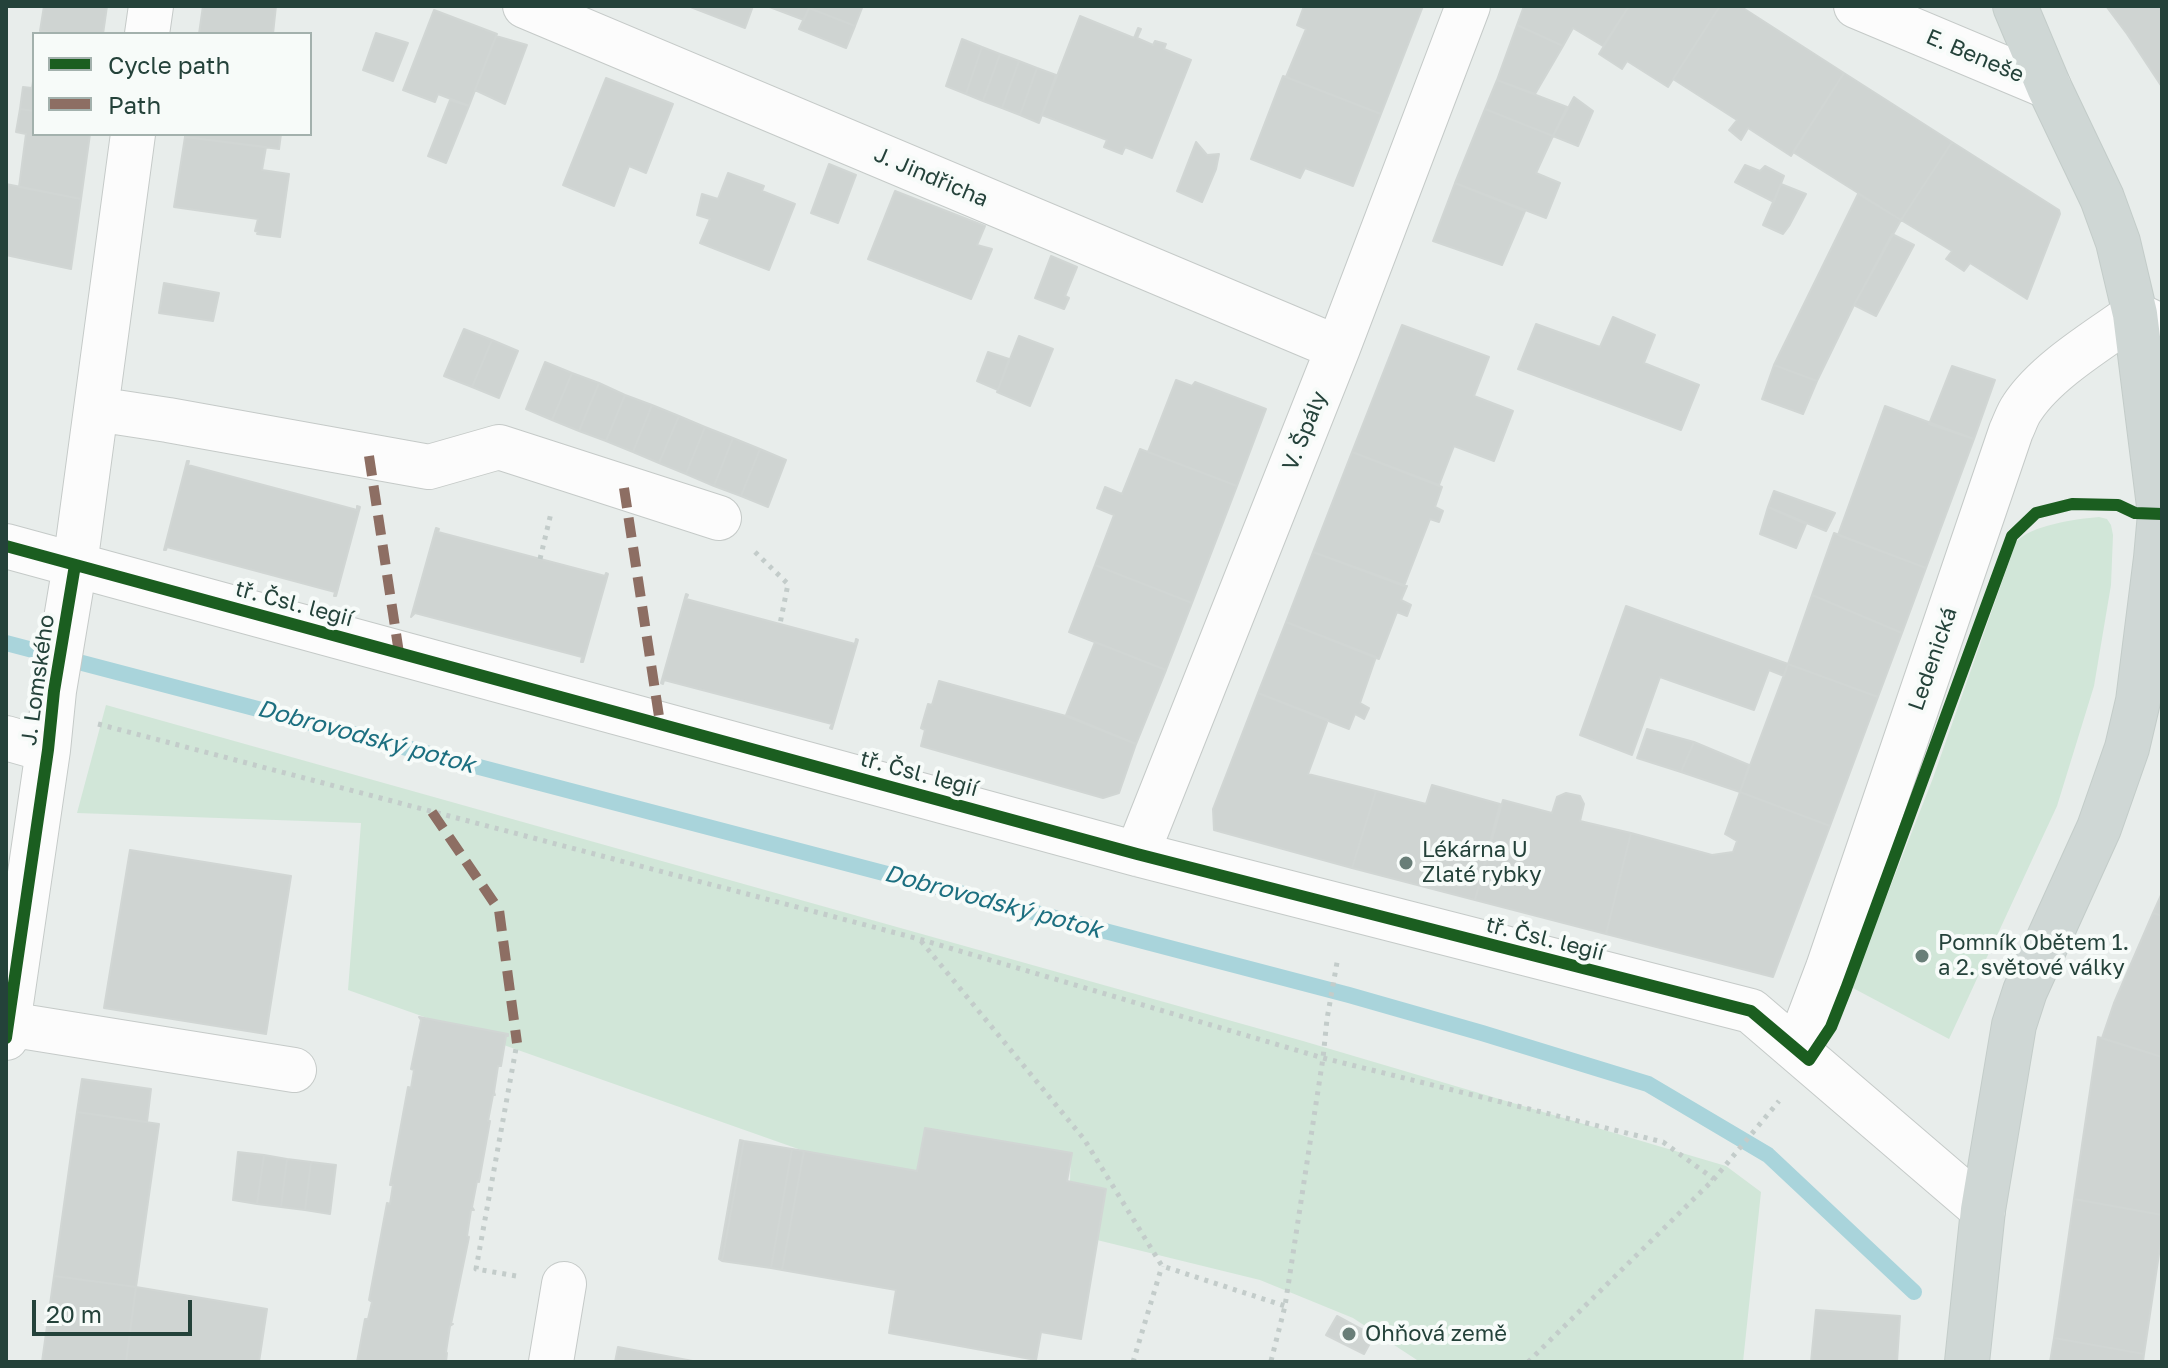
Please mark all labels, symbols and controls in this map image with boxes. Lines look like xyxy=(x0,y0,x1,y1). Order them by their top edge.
street label: E. Beneše xyxy=(1922,24,2028,88)
legend xyxy=(32,32,312,136)
text: Cycle path xyxy=(108,50,230,79)
text: Path xyxy=(108,90,161,119)
street label: J. Jindřicha xyxy=(870,141,992,213)
street label: V. Špály xyxy=(1277,387,1333,475)
street label: tř. Čsl. legií xyxy=(232,576,356,632)
street label: Ledenická xyxy=(1903,604,1963,714)
street label: J. Lomského xyxy=(16,613,60,747)
water label: Dobrovodský potok xyxy=(254,694,478,780)
street label: tř. Čsl. legií xyxy=(857,746,981,802)
place label: Lékárna U Zlaté rybky xyxy=(1422,837,1542,888)
marker: Lékárna U Zlaté rybky xyxy=(1397,854,1415,872)
water label: Dobrovodský potok xyxy=(881,859,1105,945)
street label: tř. Čsl. legií xyxy=(1483,912,1607,966)
place label: Pomník Obětem 1. a 2. světové války xyxy=(1938,930,2129,982)
marker: Pomník Obětem 1. a 2. světové války xyxy=(1913,947,1931,965)
scale bar xyxy=(36,1284,196,1334)
text: 20 m xyxy=(46,1299,102,1328)
place label: Ohňová země xyxy=(1365,1321,1507,1347)
marker: Ohňová země xyxy=(1340,1325,1358,1343)

